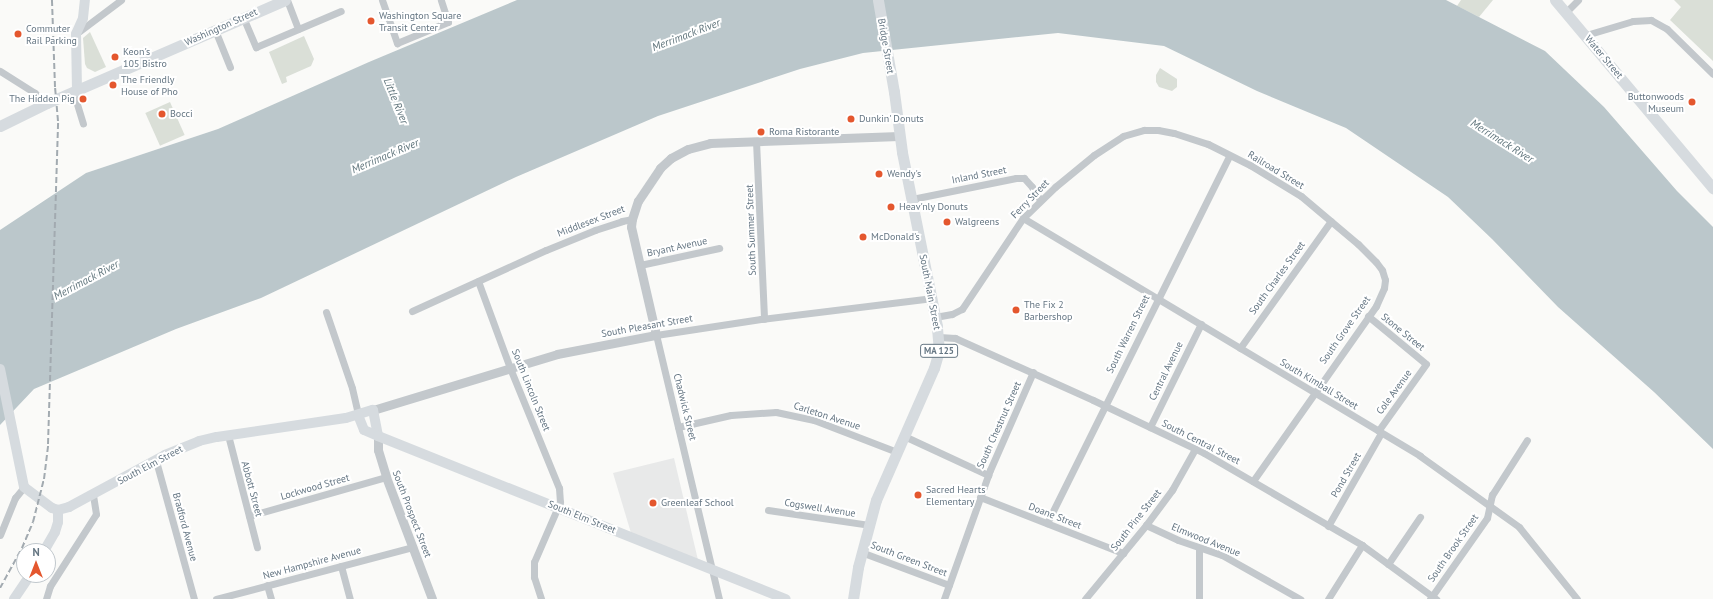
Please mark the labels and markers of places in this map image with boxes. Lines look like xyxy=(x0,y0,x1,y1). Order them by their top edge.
place label: Washington Square Transit Center xyxy=(379,9,461,32)
marker: Washington Square Transit Center xyxy=(366,16,376,26)
place label: Commuter Rail Parking xyxy=(26,22,77,46)
marker: Commuter Rail Parking xyxy=(13,29,23,39)
place label: Keon's 105 Bistro xyxy=(123,45,167,68)
marker: Keon's 105 Bistro xyxy=(110,52,120,62)
place label: The Friendly House of Pho xyxy=(121,73,178,96)
marker: The Friendly House of Pho xyxy=(108,80,118,90)
place label: Buttonwoods Museum xyxy=(1628,90,1684,114)
place label: The Hidden Pig xyxy=(9,93,75,105)
marker: The Hidden Pig xyxy=(78,94,88,104)
marker: Buttonwoods Museum xyxy=(1687,97,1697,107)
place label: Bocci xyxy=(170,108,193,120)
marker: Bocci xyxy=(157,109,167,119)
place label: Dunkin' Donuts xyxy=(859,113,925,125)
marker: Dunkin' Donuts xyxy=(846,114,856,124)
place label: Roma Ristorante xyxy=(769,126,839,138)
marker: Roma Ristorante xyxy=(756,127,766,137)
place label: Wendy's xyxy=(887,168,921,180)
marker: Wendy's xyxy=(874,169,884,179)
place label: Heav'nly Donuts xyxy=(899,201,968,213)
marker: Heav'nly Donuts xyxy=(886,202,896,212)
place label: Walgreens xyxy=(955,216,999,228)
marker: Walgreens xyxy=(942,217,952,227)
place label: McDonald's xyxy=(871,231,920,243)
marker: McDonald's xyxy=(858,232,868,242)
place label: The Fix 2 Barbershop xyxy=(1024,298,1073,322)
marker: The Fix 2 Barbershop xyxy=(1011,305,1021,315)
place label: Sacred Hearts Elementary xyxy=(926,483,985,506)
marker: Sacred Hearts Elementary xyxy=(913,490,923,500)
place label: Greenleaf School xyxy=(661,497,734,509)
marker: Greenleaf School xyxy=(648,498,658,508)

